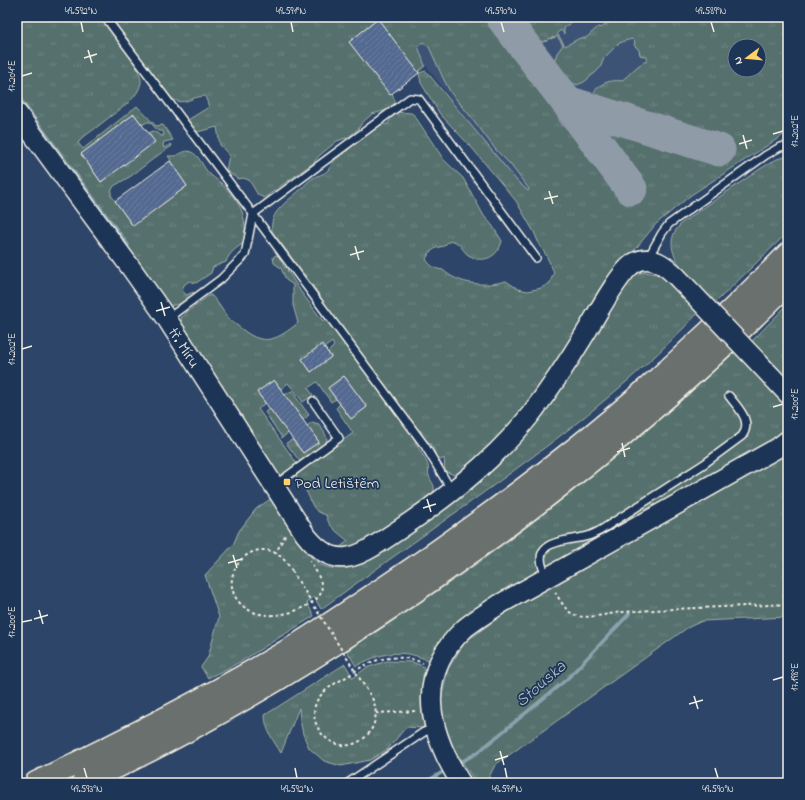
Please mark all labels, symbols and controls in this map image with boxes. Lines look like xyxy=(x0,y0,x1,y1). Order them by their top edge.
text: 49.592°N xyxy=(65,4,97,19)
text: 49.591°N xyxy=(276,4,307,19)
text: 49.590°N xyxy=(485,4,517,19)
text: 49.589°N xyxy=(695,4,727,19)
north arrow xyxy=(727,38,767,78)
text: N xyxy=(730,55,747,66)
text: 17.204°E xyxy=(5,60,20,92)
text: 17.202°E xyxy=(788,115,803,147)
street label: tř. Míru xyxy=(161,323,205,373)
text: 17.202°E xyxy=(5,333,20,365)
text: 17.200°E xyxy=(788,388,803,420)
place label: Pod Letištěm xyxy=(295,472,379,496)
marker: Pod Letištěm xyxy=(282,477,292,487)
text: 17.200°E xyxy=(5,606,20,638)
water label: Stouska xyxy=(510,654,573,713)
text: 17.198°E xyxy=(788,663,803,691)
text: 49.593°N xyxy=(71,782,103,797)
text: 49.592°N xyxy=(281,782,313,797)
text: 49.591°N xyxy=(492,782,523,797)
text: 49.590°N xyxy=(702,782,734,797)

